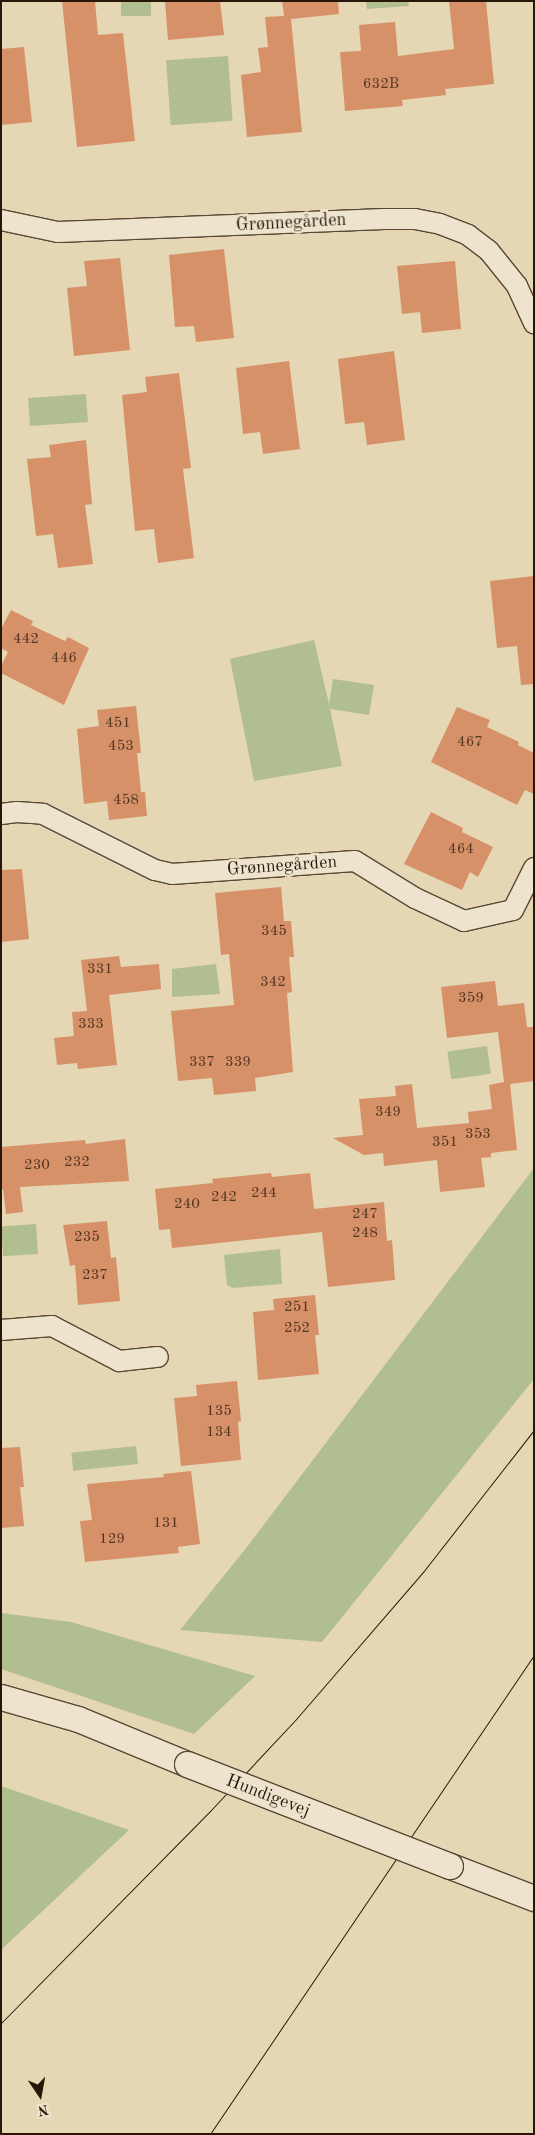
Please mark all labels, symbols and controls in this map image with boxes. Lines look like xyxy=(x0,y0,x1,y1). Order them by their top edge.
house number: 632B xyxy=(363,76,399,94)
street label: Grønnegården xyxy=(235,209,347,237)
house number: 442 xyxy=(13,631,39,649)
house number: 446 xyxy=(51,650,77,668)
house number: 451 xyxy=(105,715,131,733)
house number: 467 xyxy=(457,734,483,752)
house number: 453 xyxy=(108,738,134,756)
house number: 458 xyxy=(113,792,139,810)
house number: 464 xyxy=(448,841,474,859)
street label: Grønnegården xyxy=(226,851,338,881)
house number: 345 xyxy=(261,923,287,941)
house number: 331 xyxy=(87,961,113,979)
house number: 342 xyxy=(260,974,286,992)
house number: 359 xyxy=(458,990,484,1008)
house number: 333 xyxy=(78,1016,104,1034)
house number: 337 xyxy=(189,1054,215,1072)
house number: 339 xyxy=(225,1054,251,1072)
house number: 349 xyxy=(375,1104,401,1122)
house number: 353 xyxy=(465,1126,491,1144)
house number: 351 xyxy=(432,1134,458,1152)
house number: 232 xyxy=(64,1154,90,1172)
house number: 230 xyxy=(24,1157,50,1175)
house number: 244 xyxy=(251,1185,277,1203)
house number: 242 xyxy=(211,1189,237,1207)
house number: 240 xyxy=(174,1196,200,1214)
house number: 247 xyxy=(352,1206,378,1224)
house number: 248 xyxy=(352,1225,378,1243)
house number: 235 xyxy=(74,1229,100,1247)
house number: 237 xyxy=(82,1267,108,1285)
house number: 251 xyxy=(284,1299,310,1317)
house number: 252 xyxy=(284,1320,310,1338)
house number: 135 xyxy=(206,1403,232,1421)
house number: 134 xyxy=(206,1424,232,1442)
house number: 131 xyxy=(153,1515,179,1533)
house number: 129 xyxy=(99,1531,125,1549)
street label: Hundigevej xyxy=(223,1770,313,1822)
north arrow xyxy=(15,2070,65,2120)
text: N xyxy=(36,2102,50,2118)

